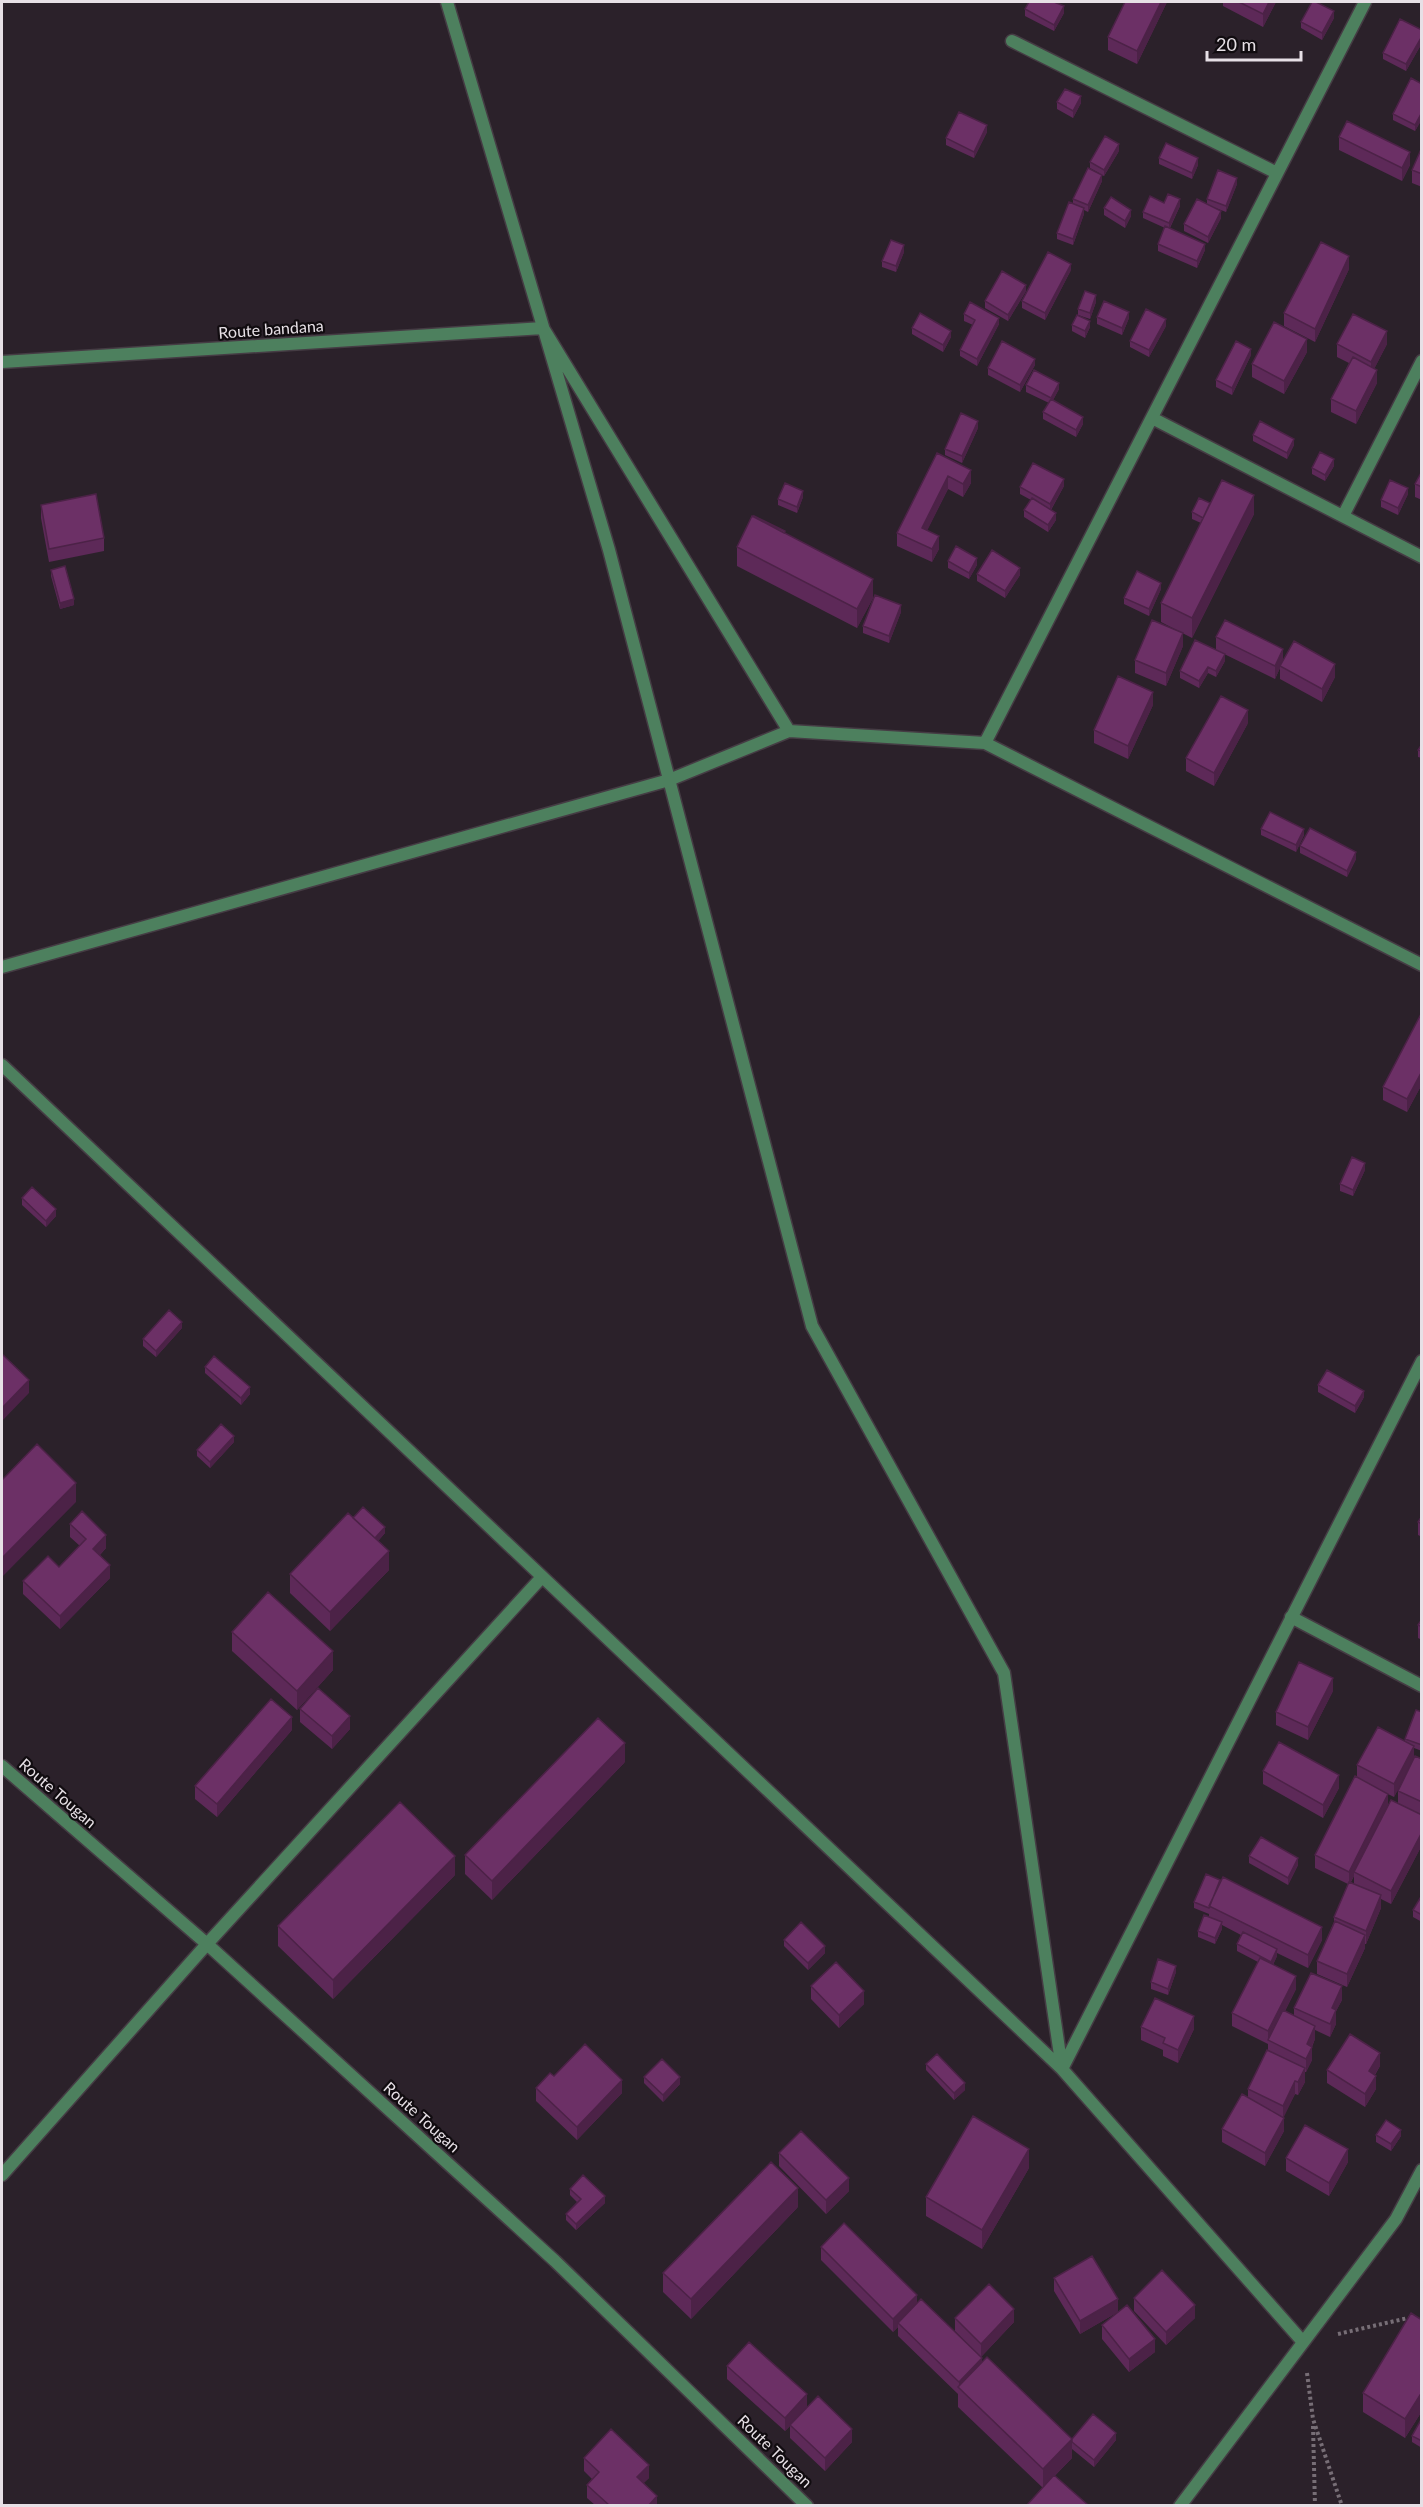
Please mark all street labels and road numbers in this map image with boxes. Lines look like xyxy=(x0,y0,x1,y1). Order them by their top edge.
street label: Route bandana xyxy=(218,315,324,342)
street label: Route Tougan xyxy=(16,1754,101,1831)
street label: Route Tougan xyxy=(380,2077,464,2156)
street label: Route Tougan xyxy=(734,2410,816,2491)

